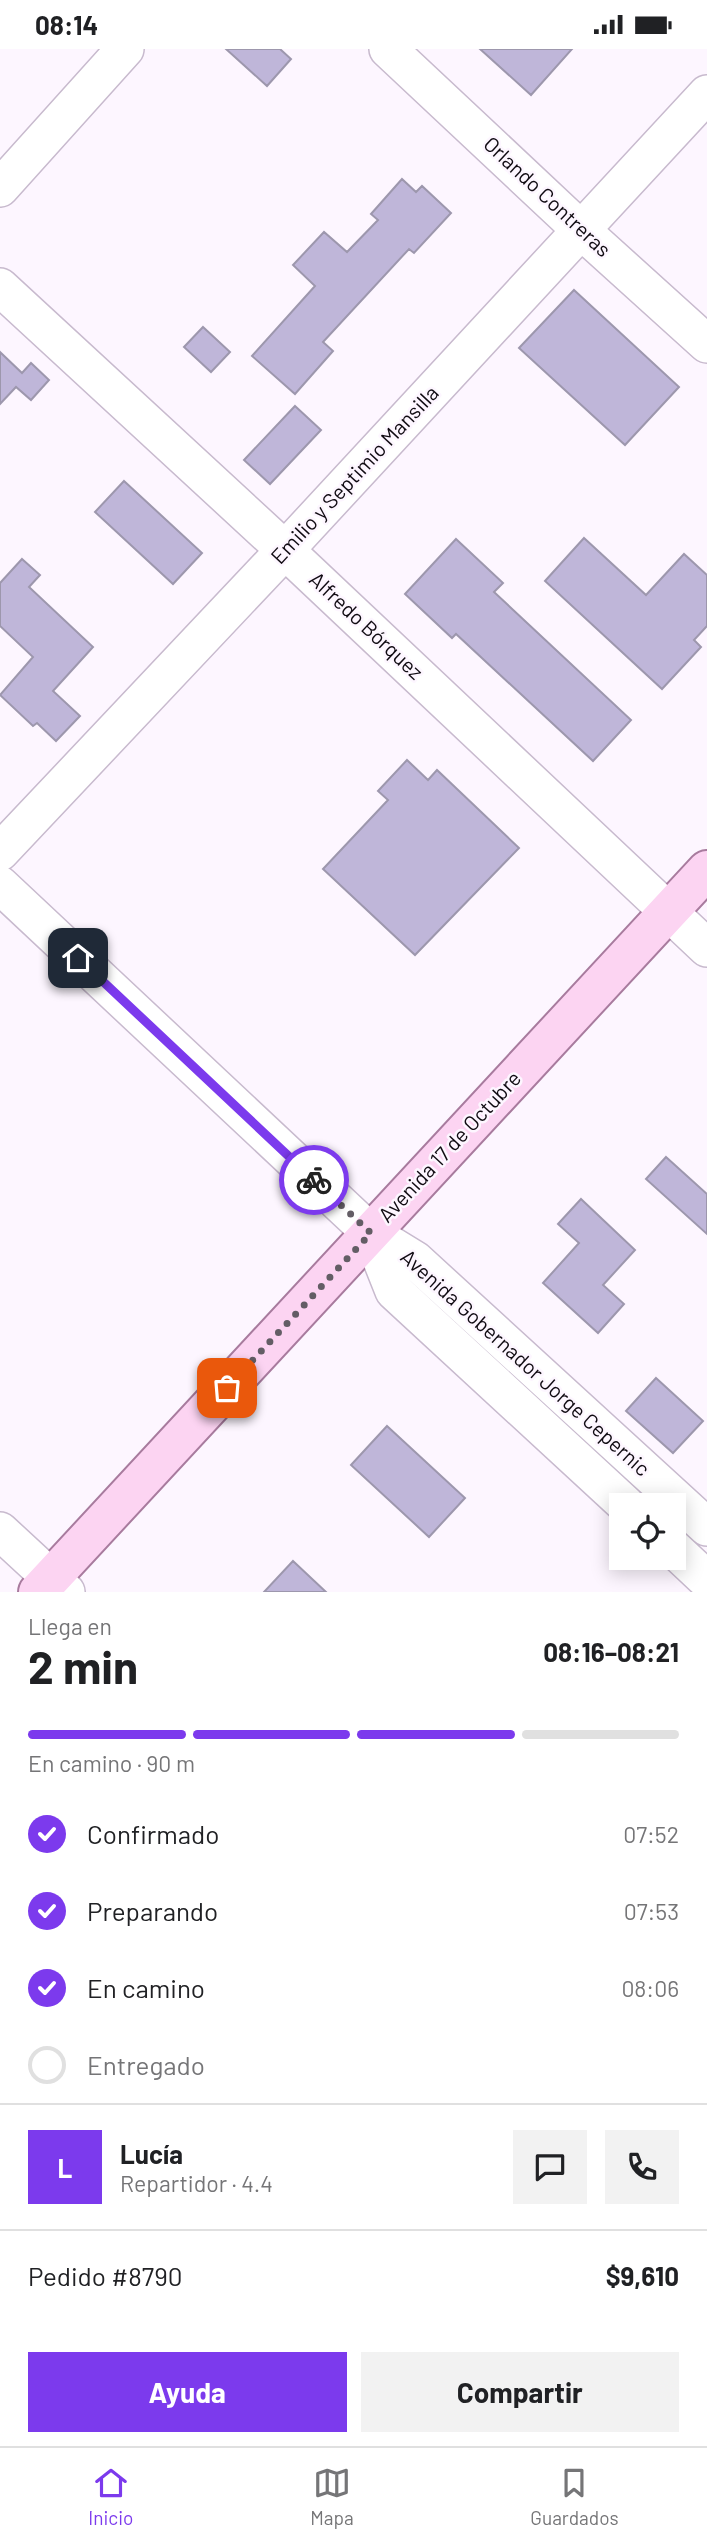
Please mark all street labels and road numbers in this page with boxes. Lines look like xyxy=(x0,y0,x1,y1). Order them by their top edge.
street label: Orlando Contreras xyxy=(479,131,617,261)
street label: Emilio y Septimio Mansilla xyxy=(265,380,443,568)
street label: Alfredo Bórquez xyxy=(305,566,429,684)
street label: Avenida 17 de Octubre xyxy=(372,1065,525,1227)
street label: Avenida Gobernador Jorge Cepernic xyxy=(396,1243,656,1480)

